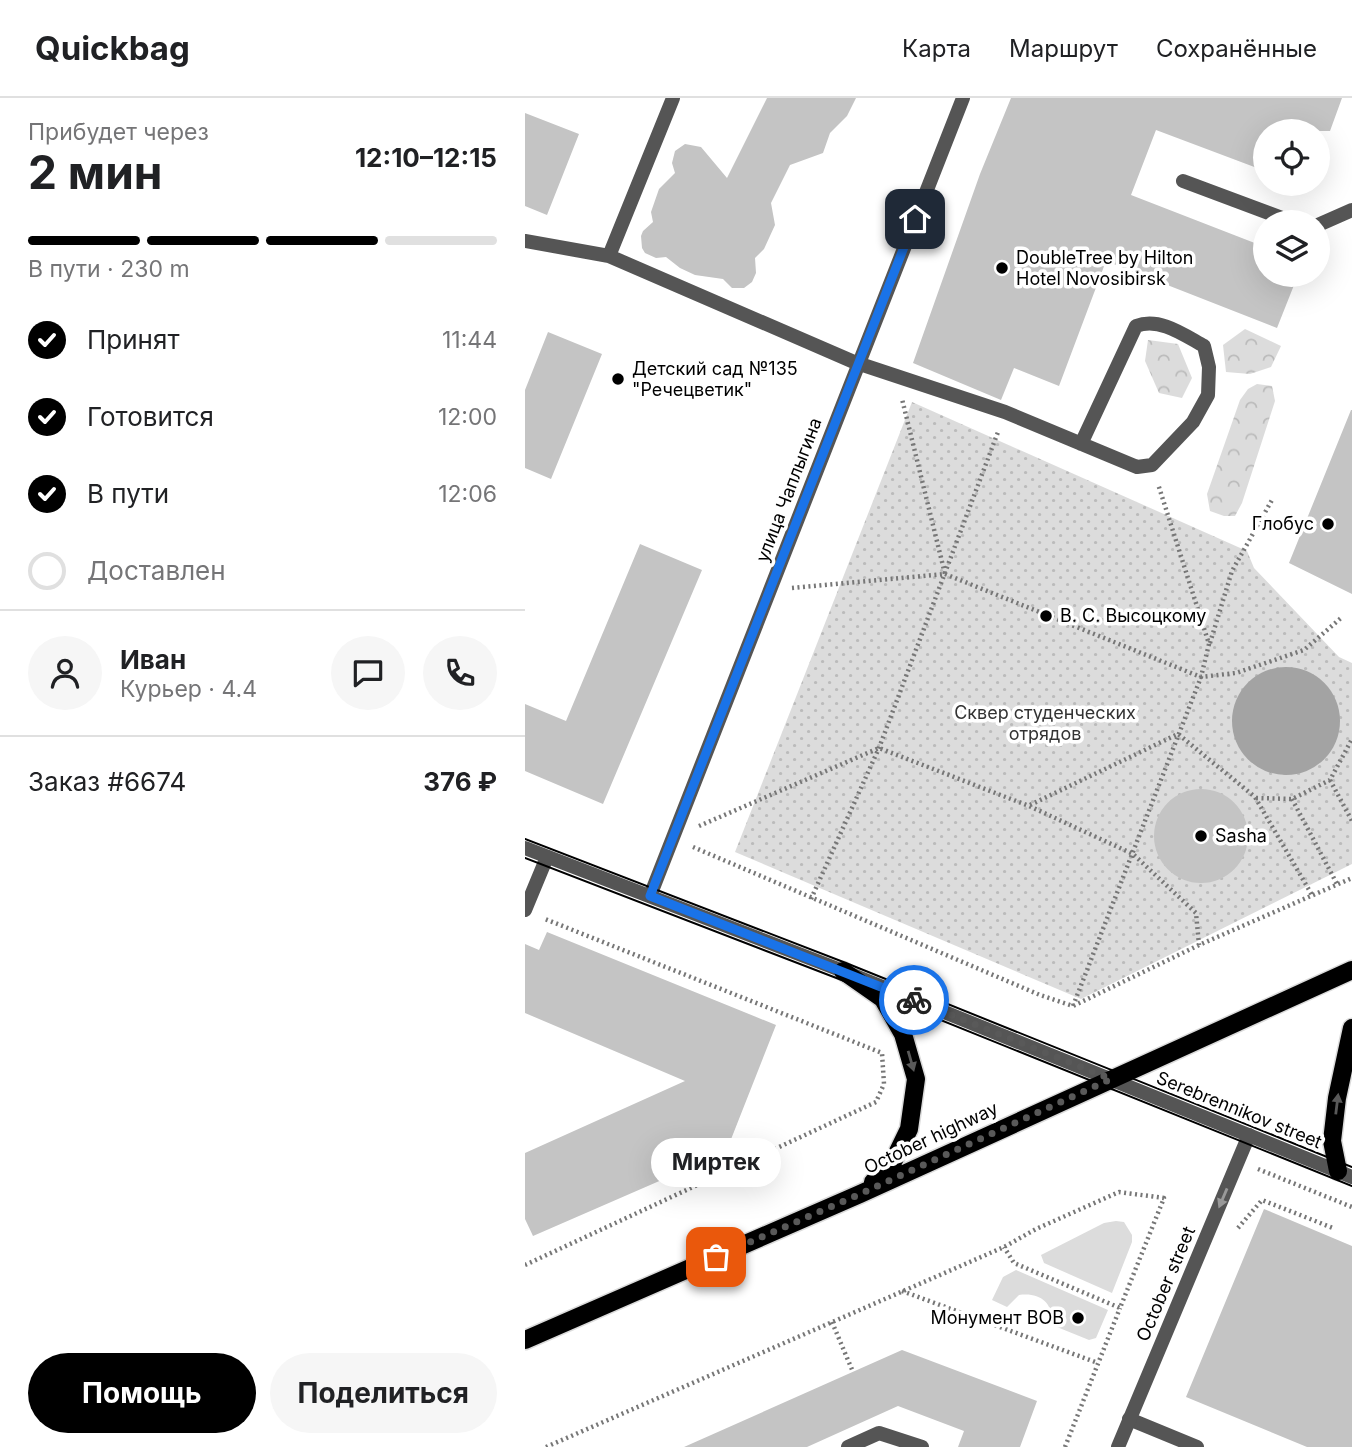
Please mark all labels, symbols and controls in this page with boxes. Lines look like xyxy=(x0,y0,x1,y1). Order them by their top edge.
text: Quickbag xyxy=(35,28,190,68)
text: Карта xyxy=(902,34,971,63)
text: Маршрут xyxy=(1009,34,1118,63)
text: Сохранённые xyxy=(1156,34,1317,63)
text: Прибудет через xyxy=(28,118,209,146)
map controls xyxy=(1253,119,1330,287)
button: locate xyxy=(1253,119,1330,196)
text: 12:10–12:15 xyxy=(355,142,497,173)
text: 2 мин xyxy=(28,144,163,200)
pin xyxy=(885,189,945,249)
icon: home xyxy=(896,200,934,238)
button: layers xyxy=(1253,210,1330,287)
place label: DoubleTree by Hilton Hotel Novosibirsk xyxy=(1016,247,1193,289)
text: В пути · 230 m xyxy=(28,255,190,283)
marker: DoubleTree by Hilton Hotel Novosibirsk xyxy=(994,260,1010,276)
icon: check xyxy=(28,321,66,359)
text: Принят xyxy=(87,324,180,355)
text: 11:44 xyxy=(442,326,497,354)
place label: Детский сад №135 "Речецветик" xyxy=(632,358,798,400)
marker: Детский сад №135 "Речецветик" xyxy=(610,371,626,387)
icon: check xyxy=(28,398,66,436)
text: Готовится xyxy=(87,401,214,432)
text: 12:00 xyxy=(438,403,497,431)
street label: улица Чаплыгина xyxy=(751,415,826,565)
icon: check xyxy=(28,475,66,513)
text: В пути xyxy=(87,478,169,509)
text: 12:06 xyxy=(438,480,497,508)
place label: Глобус xyxy=(1252,513,1314,534)
marker: Глобус xyxy=(1320,516,1336,532)
text: Доставлен xyxy=(87,555,226,586)
place label: В. С. Высоцкому xyxy=(1060,605,1206,626)
marker: В. С. Высоцкому xyxy=(1038,608,1054,624)
button: person xyxy=(28,636,102,710)
button: chat xyxy=(331,636,405,710)
button: phone xyxy=(423,636,497,710)
text: Иван xyxy=(120,644,186,675)
text: Курьер · 4.4 xyxy=(120,675,257,703)
park label: Сквер студенческих отрядов xyxy=(954,702,1136,744)
text: Заказ #6674 xyxy=(28,766,186,797)
text: 376 ₽ xyxy=(423,766,497,797)
place label: Sasha xyxy=(1215,825,1267,846)
marker: Sasha xyxy=(1193,828,1209,844)
courier xyxy=(879,965,949,1035)
icon: bike xyxy=(895,981,933,1019)
one-way arrow xyxy=(906,1051,916,1072)
street label: Serebrennikov street xyxy=(1153,1067,1325,1152)
one-way arrow xyxy=(1331,1093,1342,1115)
street label: October highway xyxy=(861,1097,1001,1178)
callout: Миртек xyxy=(651,1138,781,1187)
text: Миртек xyxy=(672,1148,760,1176)
one-way arrow xyxy=(1217,1188,1228,1209)
street label: October street xyxy=(1132,1223,1199,1344)
pin xyxy=(686,1227,746,1287)
icon: bag xyxy=(697,1238,735,1276)
place label: Монумент ВОВ xyxy=(930,1307,1064,1328)
marker: Монумент ВОВ xyxy=(1070,1310,1086,1326)
button: Помощь xyxy=(28,1353,256,1433)
button: Поделиться xyxy=(270,1353,497,1433)

